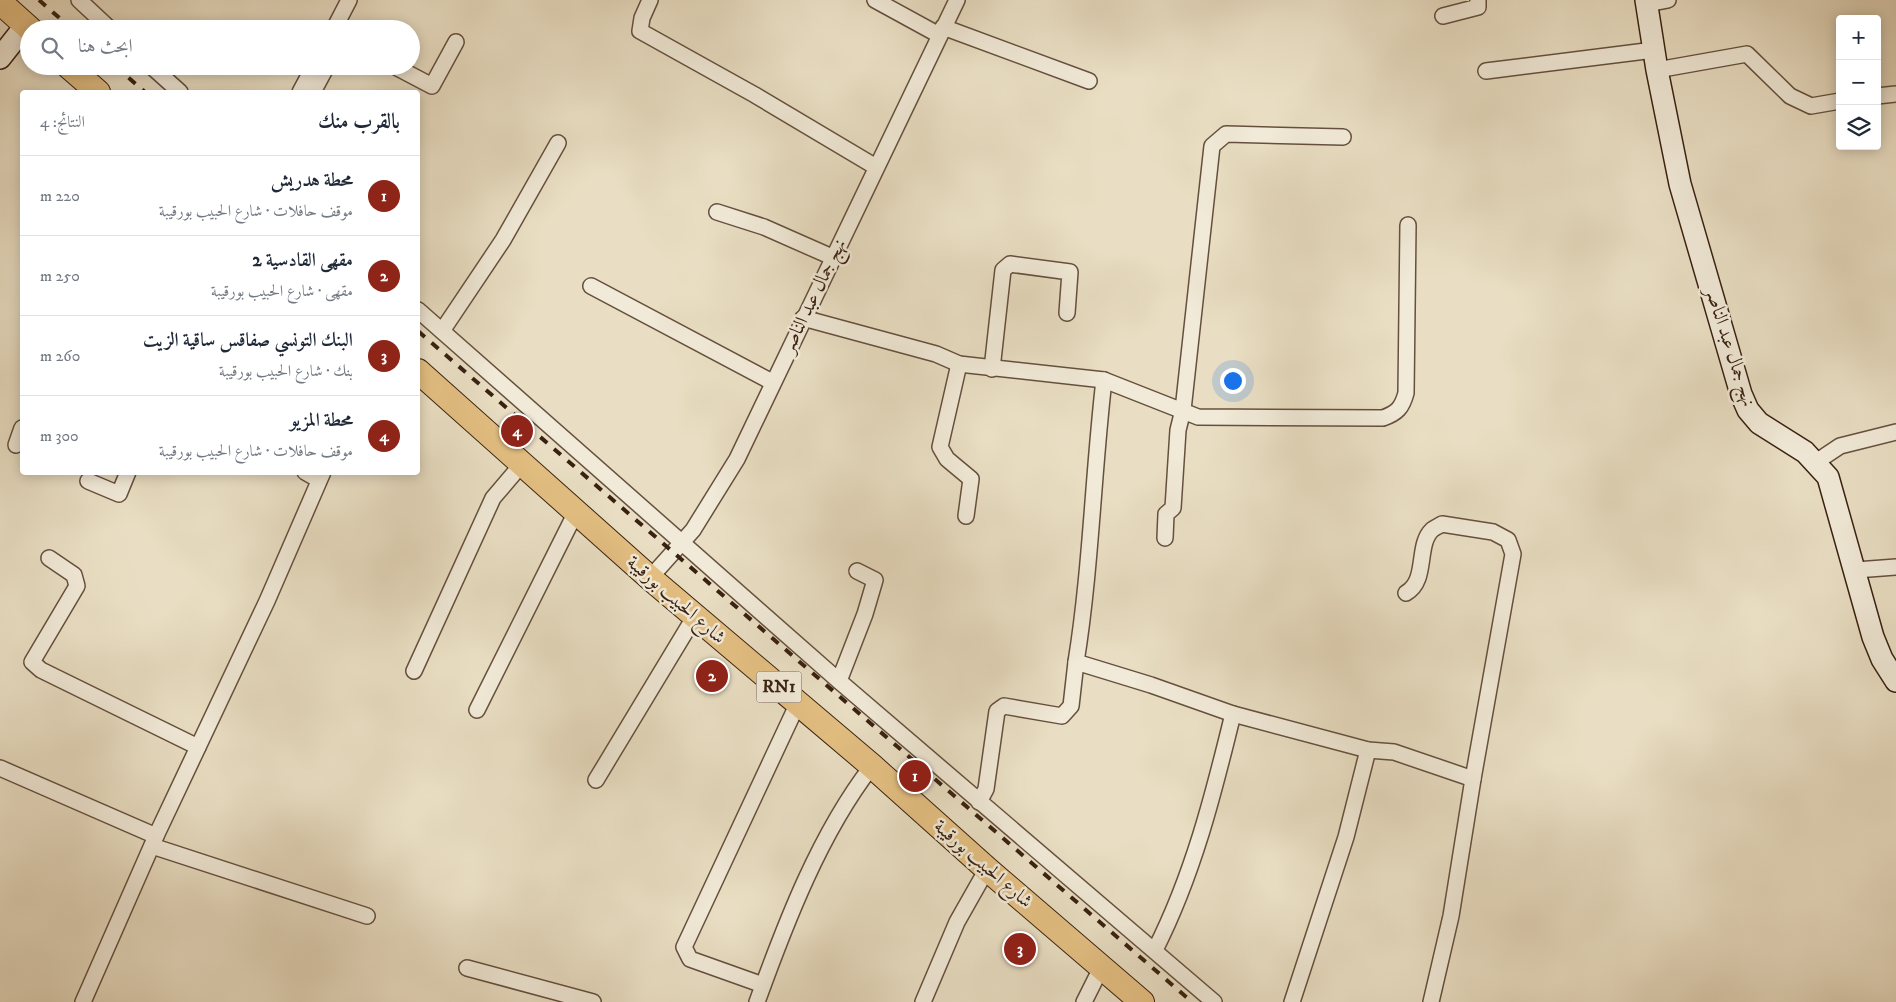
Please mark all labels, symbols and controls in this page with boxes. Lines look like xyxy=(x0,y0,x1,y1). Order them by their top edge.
map controls xyxy=(1836,15,1881,150)
button: + xyxy=(1836,15,1881,60)
search box xyxy=(20,20,420,75)
icon: search xyxy=(38,34,66,62)
text: ابحث هنا xyxy=(78,35,133,58)
button: − xyxy=(1836,60,1881,105)
button: layers xyxy=(1836,105,1881,150)
text: بالقرب منك xyxy=(318,109,400,135)
text: النتائج: 4 xyxy=(40,112,85,132)
text: محطة هدريش xyxy=(271,169,353,192)
text: 220 m xyxy=(40,186,80,206)
text: 1 xyxy=(381,186,387,206)
text: موقف حافلات · شارع الحبيب بورقيبة xyxy=(159,201,353,221)
street label: نهج جمال عبد الناصر xyxy=(776,235,856,361)
text: مقهى القادسية 2 xyxy=(252,249,353,272)
text: 250 m xyxy=(40,266,80,286)
text: 2 xyxy=(380,266,388,286)
text: مقهى · شارع الحبيب بورقيبة xyxy=(211,281,353,301)
street label: نهج جمال عبد الناصر xyxy=(1695,283,1760,411)
text: البنك التونسي صفاقس ساقية الزيت xyxy=(143,329,353,352)
text: 260 m xyxy=(40,346,80,366)
text: 3 xyxy=(381,346,387,366)
text: بنك · شارع الحبيب بورقيبة xyxy=(219,361,353,381)
your location xyxy=(1220,368,1246,394)
text: محطة المزيو xyxy=(290,409,353,432)
pin: 4 xyxy=(501,412,533,450)
text: 300 m xyxy=(40,426,79,446)
text: 4 xyxy=(379,426,389,446)
text: موقف حافلات · شارع الحبيب بورقيبة xyxy=(159,441,353,461)
street label: شارع الحبيب بورقيبة xyxy=(620,551,730,651)
pin: 2 xyxy=(696,657,728,695)
road number: RN1 xyxy=(756,672,802,702)
pin: 1 xyxy=(899,757,931,795)
street label: شارع الحبيب بورقيبة xyxy=(927,815,1037,915)
pin: 3 xyxy=(1004,930,1036,968)

